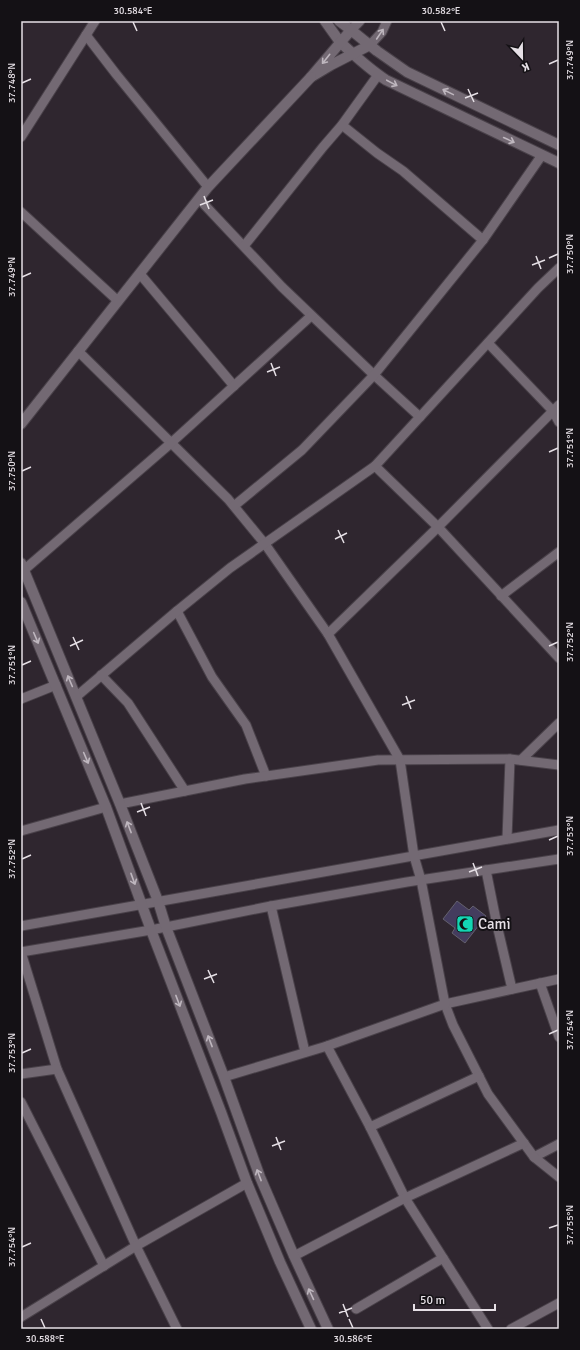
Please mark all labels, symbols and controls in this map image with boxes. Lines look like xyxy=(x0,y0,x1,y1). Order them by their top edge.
text: 30.584°E xyxy=(114,5,153,17)
text: 30.582°E xyxy=(422,5,461,17)
one-way arrow xyxy=(376,29,384,40)
north arrow xyxy=(502,38,542,78)
text: 37.749°N xyxy=(564,40,576,80)
one-way arrow xyxy=(321,54,330,65)
text: K xyxy=(520,60,531,74)
text: 37.748°N xyxy=(6,63,18,103)
one-way arrow xyxy=(386,80,398,88)
one-way arrow xyxy=(442,88,454,95)
one-way arrow xyxy=(503,137,515,144)
text: 37.750°N xyxy=(564,234,576,274)
text: 37.749°N xyxy=(6,257,18,297)
text: 37.751°N xyxy=(564,428,576,468)
text: 37.750°N xyxy=(6,451,18,491)
text: 37.752°N xyxy=(564,622,576,662)
one-way arrow xyxy=(33,631,40,643)
text: 37.751°N xyxy=(6,645,18,685)
one-way arrow xyxy=(66,675,74,687)
one-way arrow xyxy=(83,751,90,763)
text: 37.753°N xyxy=(564,816,576,856)
one-way arrow xyxy=(125,822,133,834)
text: 37.752°N xyxy=(6,839,18,879)
one-way arrow xyxy=(129,872,137,884)
mosque icon: Cami xyxy=(455,914,475,934)
place label: Cami xyxy=(478,915,511,933)
one-way arrow xyxy=(175,994,183,1006)
text: 37.754°N xyxy=(564,1010,576,1050)
text: 37.753°N xyxy=(6,1033,18,1073)
one-way arrow xyxy=(205,1035,213,1047)
one-way arrow xyxy=(255,1169,263,1181)
text: 37.755°N xyxy=(564,1205,576,1245)
text: 37.754°N xyxy=(6,1227,18,1267)
scale bar xyxy=(414,1286,495,1312)
one-way arrow xyxy=(307,1288,314,1300)
text: 50 m xyxy=(420,1293,445,1308)
text: 30.588°E xyxy=(26,1333,65,1345)
text: 30.586°E xyxy=(334,1333,373,1345)

